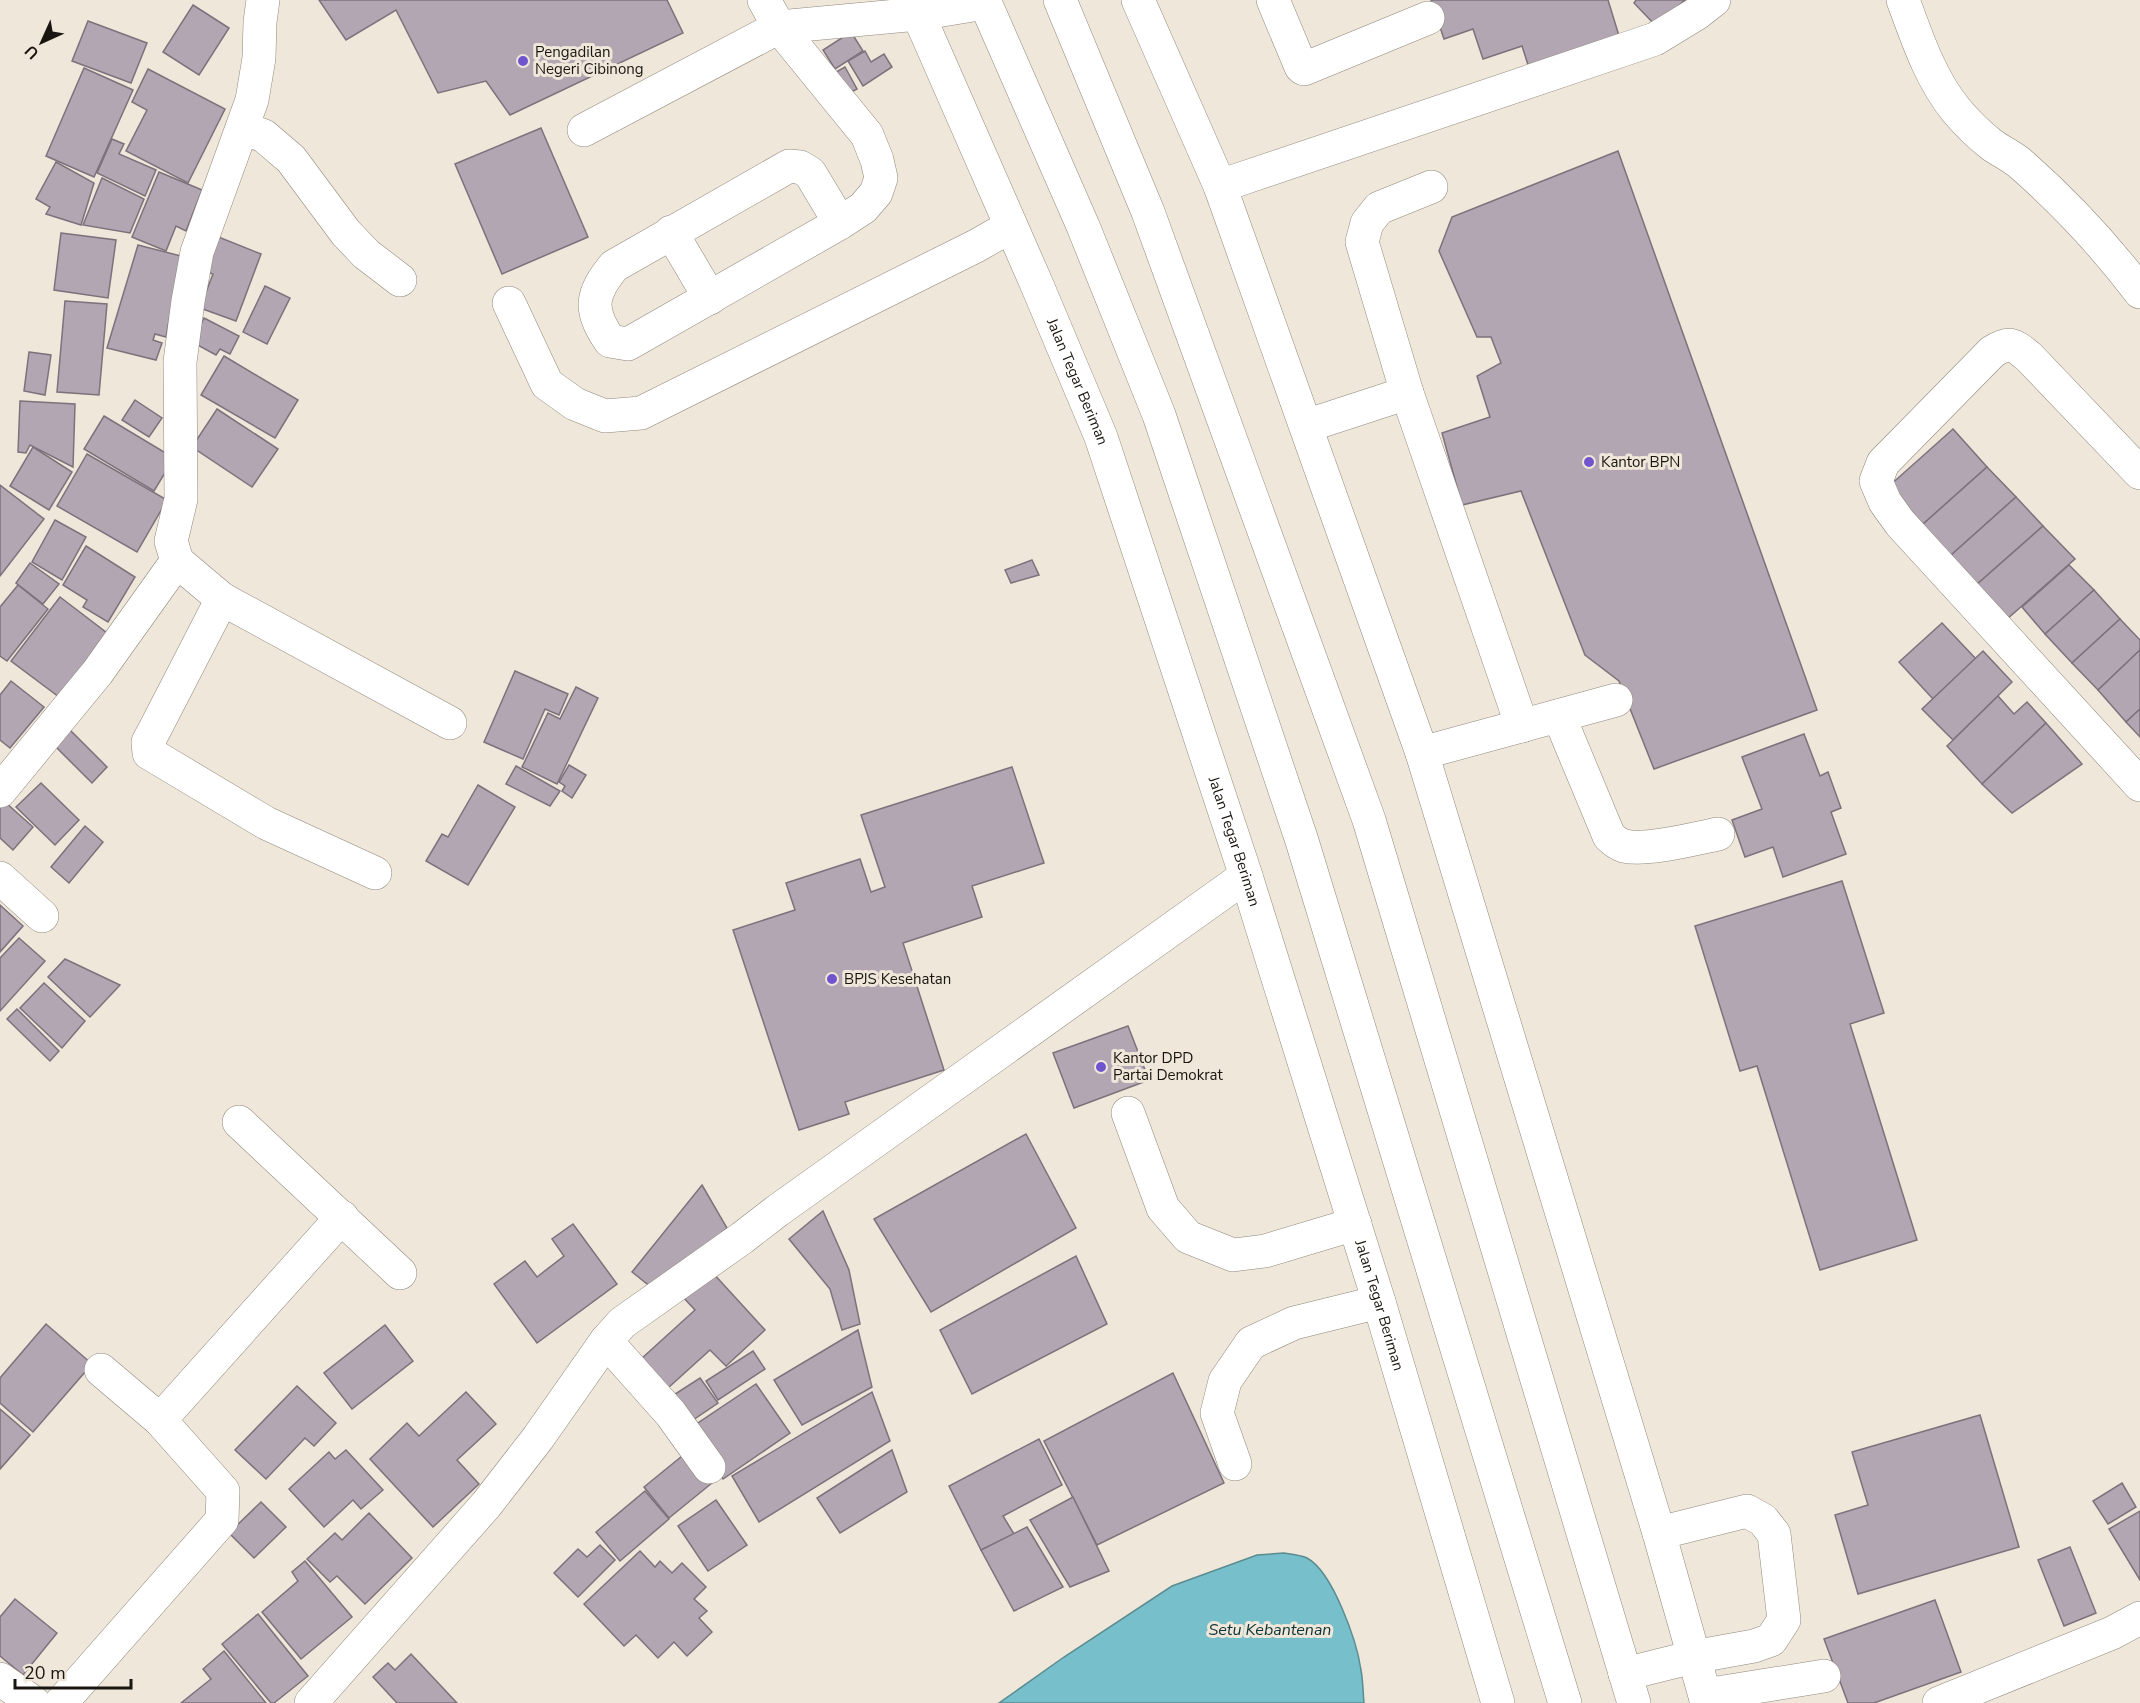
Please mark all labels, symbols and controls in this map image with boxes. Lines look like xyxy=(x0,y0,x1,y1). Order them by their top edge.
north arrow xyxy=(12,12,72,72)
text: U xyxy=(20,40,44,64)
place label: Pengadilan Negeri Cibinong xyxy=(535,42,644,79)
marker: Pengadilan Negeri Cibinong xyxy=(516,54,530,68)
street label: Jalan Tegar Beriman xyxy=(1042,314,1113,448)
place label: Kantor BPN xyxy=(1601,452,1680,472)
marker: Kantor BPN xyxy=(1582,455,1596,469)
street label: Jalan Tegar Beriman xyxy=(1203,773,1265,909)
place label: BPJS Kesehatan xyxy=(844,969,951,989)
marker: BPJS Kesehatan xyxy=(825,972,839,986)
place label: Kantor DPD Partai Demokrat xyxy=(1113,1048,1223,1085)
marker: Kantor DPD Partai Demokrat xyxy=(1094,1060,1108,1074)
street label: Jalan Tegar Beriman xyxy=(1350,1236,1409,1373)
water label: Setu Kebantenan xyxy=(1209,1619,1331,1641)
scale bar xyxy=(15,1652,130,1690)
text: 20 m xyxy=(24,1661,66,1685)

